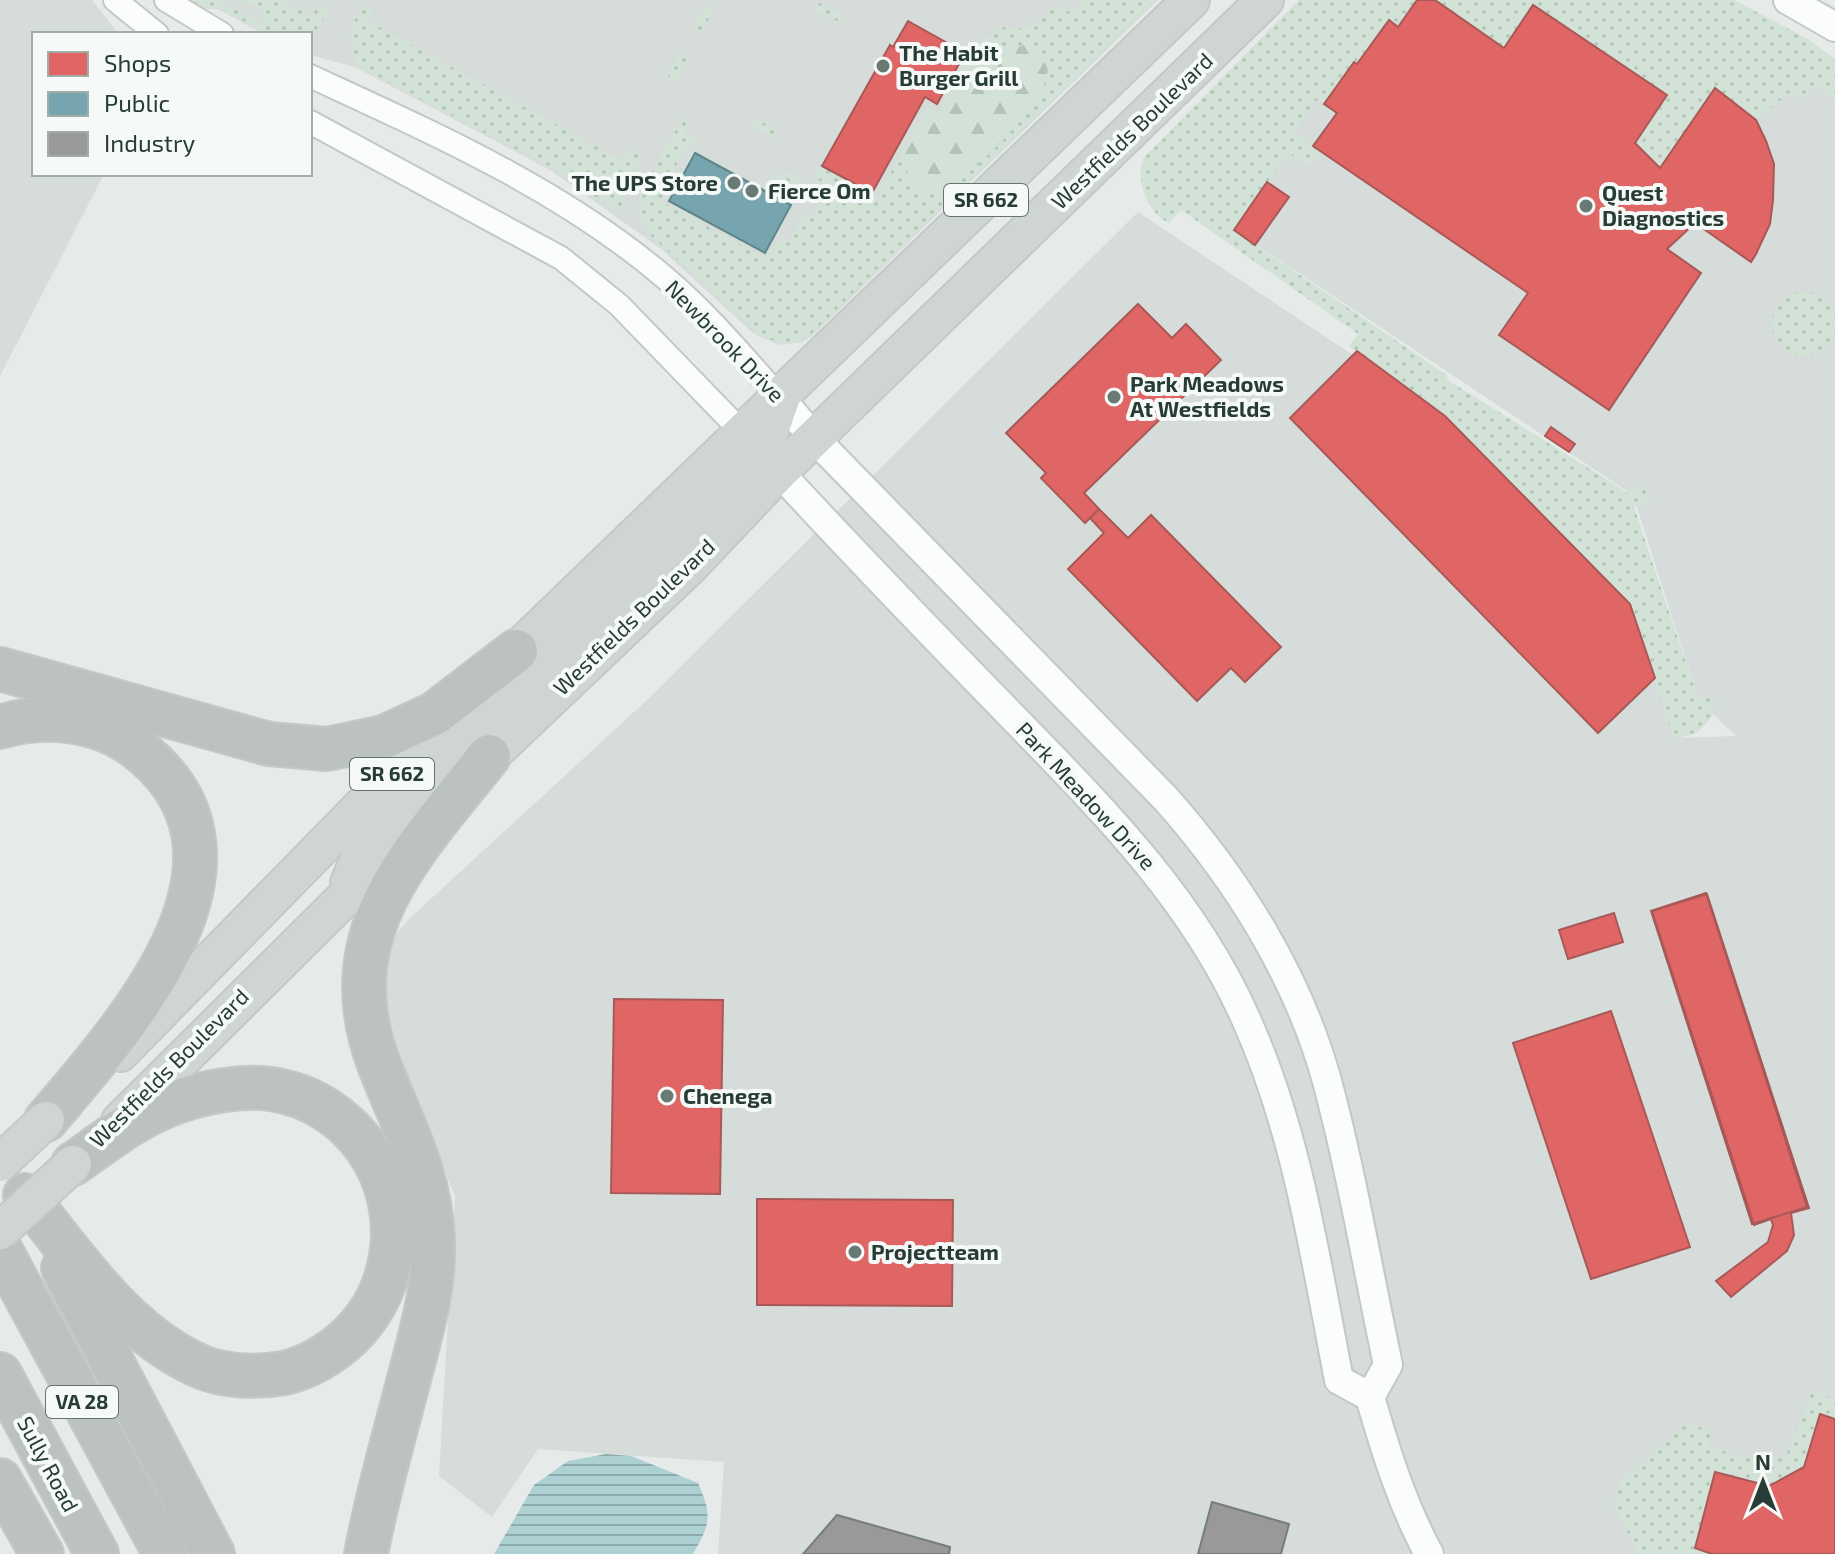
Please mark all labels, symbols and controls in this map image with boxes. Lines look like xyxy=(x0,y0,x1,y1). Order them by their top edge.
legend xyxy=(32,32,312,176)
place label: The Habit Burger Grill xyxy=(899,39,1019,90)
street label: Westfields Boulevard xyxy=(1045,47,1217,214)
text: Shops xyxy=(104,48,171,77)
marker: The Habit Burger Grill xyxy=(874,57,892,75)
text: Public xyxy=(104,88,170,117)
text: Industry xyxy=(104,128,196,157)
place label: The UPS Store xyxy=(572,169,718,195)
marker: The UPS Store xyxy=(725,174,743,192)
place label: Fierce Om xyxy=(768,177,871,203)
place label: Quest Diagnostics xyxy=(1602,179,1724,230)
marker: Fierce Om xyxy=(743,182,761,200)
road number: SR 662 xyxy=(944,184,1028,216)
marker: Quest Diagnostics xyxy=(1577,197,1595,215)
street label: Newbrook Drive xyxy=(661,274,791,407)
place label: Park Meadows At Westfields xyxy=(1130,370,1284,421)
marker: Park Meadows At Westfields xyxy=(1105,388,1123,406)
street label: Westfields Boulevard xyxy=(547,533,719,700)
street label: Park Meadow Drive xyxy=(1012,716,1162,875)
road number: SR 662 xyxy=(350,758,434,790)
street label: Westfields Boulevard xyxy=(83,982,253,1152)
place label: Chenega xyxy=(683,1082,772,1108)
marker: Chenega xyxy=(658,1087,676,1105)
place label: Projectteam xyxy=(871,1238,999,1264)
marker: Projectteam xyxy=(846,1243,864,1261)
road number: VA 28 xyxy=(46,1386,118,1418)
street label: Sully Road xyxy=(13,1411,85,1516)
north arrow xyxy=(1723,1442,1803,1522)
text: N xyxy=(1755,1448,1771,1474)

